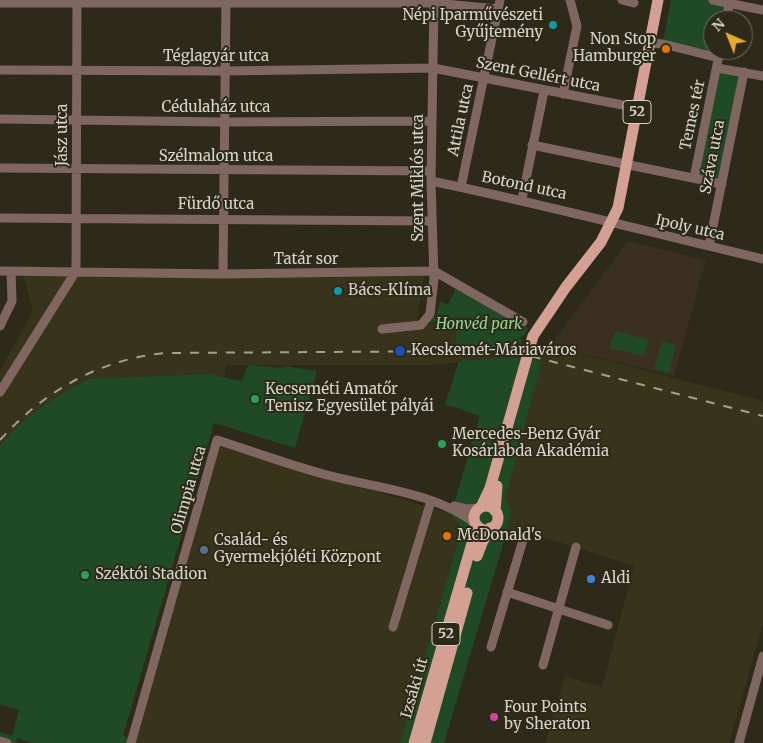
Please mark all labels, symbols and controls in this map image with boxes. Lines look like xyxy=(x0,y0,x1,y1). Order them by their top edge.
place label: Népi Iparművészeti Gyűjtemény xyxy=(403,7,543,42)
north arrow xyxy=(703,10,753,60)
text: N xyxy=(708,15,729,35)
marker: Népi Iparművészeti Gyűjtemény xyxy=(547,19,559,31)
place label: Non Stop Hamburger xyxy=(573,31,656,66)
marker: Non Stop Hamburger xyxy=(660,43,672,55)
street label: Téglagyár utca xyxy=(163,48,269,66)
street label: Szent Gellért utca xyxy=(474,54,602,96)
street label: Temes tér xyxy=(677,78,709,152)
street label: Attila utca xyxy=(445,82,477,158)
street label: Cédulaház utca xyxy=(162,99,270,117)
road number: 52 xyxy=(623,100,651,124)
street label: Jász utca xyxy=(54,104,72,166)
street label: Szent Miklós utca xyxy=(410,114,428,242)
street label: Száva utca xyxy=(697,118,729,196)
street label: Szélmalom utca xyxy=(159,148,273,166)
street label: Botond utca xyxy=(480,168,568,204)
street label: Fürdő utca xyxy=(178,196,254,214)
street label: Ipoly utca xyxy=(654,211,726,245)
street label: Tatár sor xyxy=(273,251,339,269)
place label: Bács-Klíma xyxy=(348,282,431,300)
marker: Bács-Klíma xyxy=(332,285,344,297)
park label: Honvéd park xyxy=(436,316,522,334)
place label: Kecskemét-Máriaváros xyxy=(411,342,577,360)
marker: Kecskemét-Máriaváros xyxy=(393,344,407,358)
place label: Kecseméti Amatőr Tenisz Egyesület pályái xyxy=(265,381,434,416)
marker: Kecseméti Amatőr Tenisz Egyesület pályái xyxy=(249,393,261,405)
place label: Mercedes-Benz Gyár Kosárlabda Akadémia xyxy=(452,426,609,461)
marker: Mercedes-Benz Gyár Kosárlabda Akadémia xyxy=(436,438,448,450)
street label: Olimpia utca xyxy=(168,444,210,536)
place label: McDonald's xyxy=(457,527,542,545)
marker: McDonald's xyxy=(441,530,453,542)
place label: Család- és Gyermekjóléti Központ xyxy=(214,532,381,567)
marker: Család- és Gyermekjóléti Központ xyxy=(198,544,210,556)
place label: Széktói Stadion xyxy=(95,566,207,584)
marker: Széktói Stadion xyxy=(79,569,91,581)
place label: Aldi xyxy=(601,570,630,588)
marker: Aldi xyxy=(585,573,597,585)
road number: 52 xyxy=(432,622,460,646)
street label: Izsáki út xyxy=(398,656,432,720)
place label: Four Points by Sheraton xyxy=(504,699,590,734)
marker: Four Points by Sheraton xyxy=(488,711,500,723)

